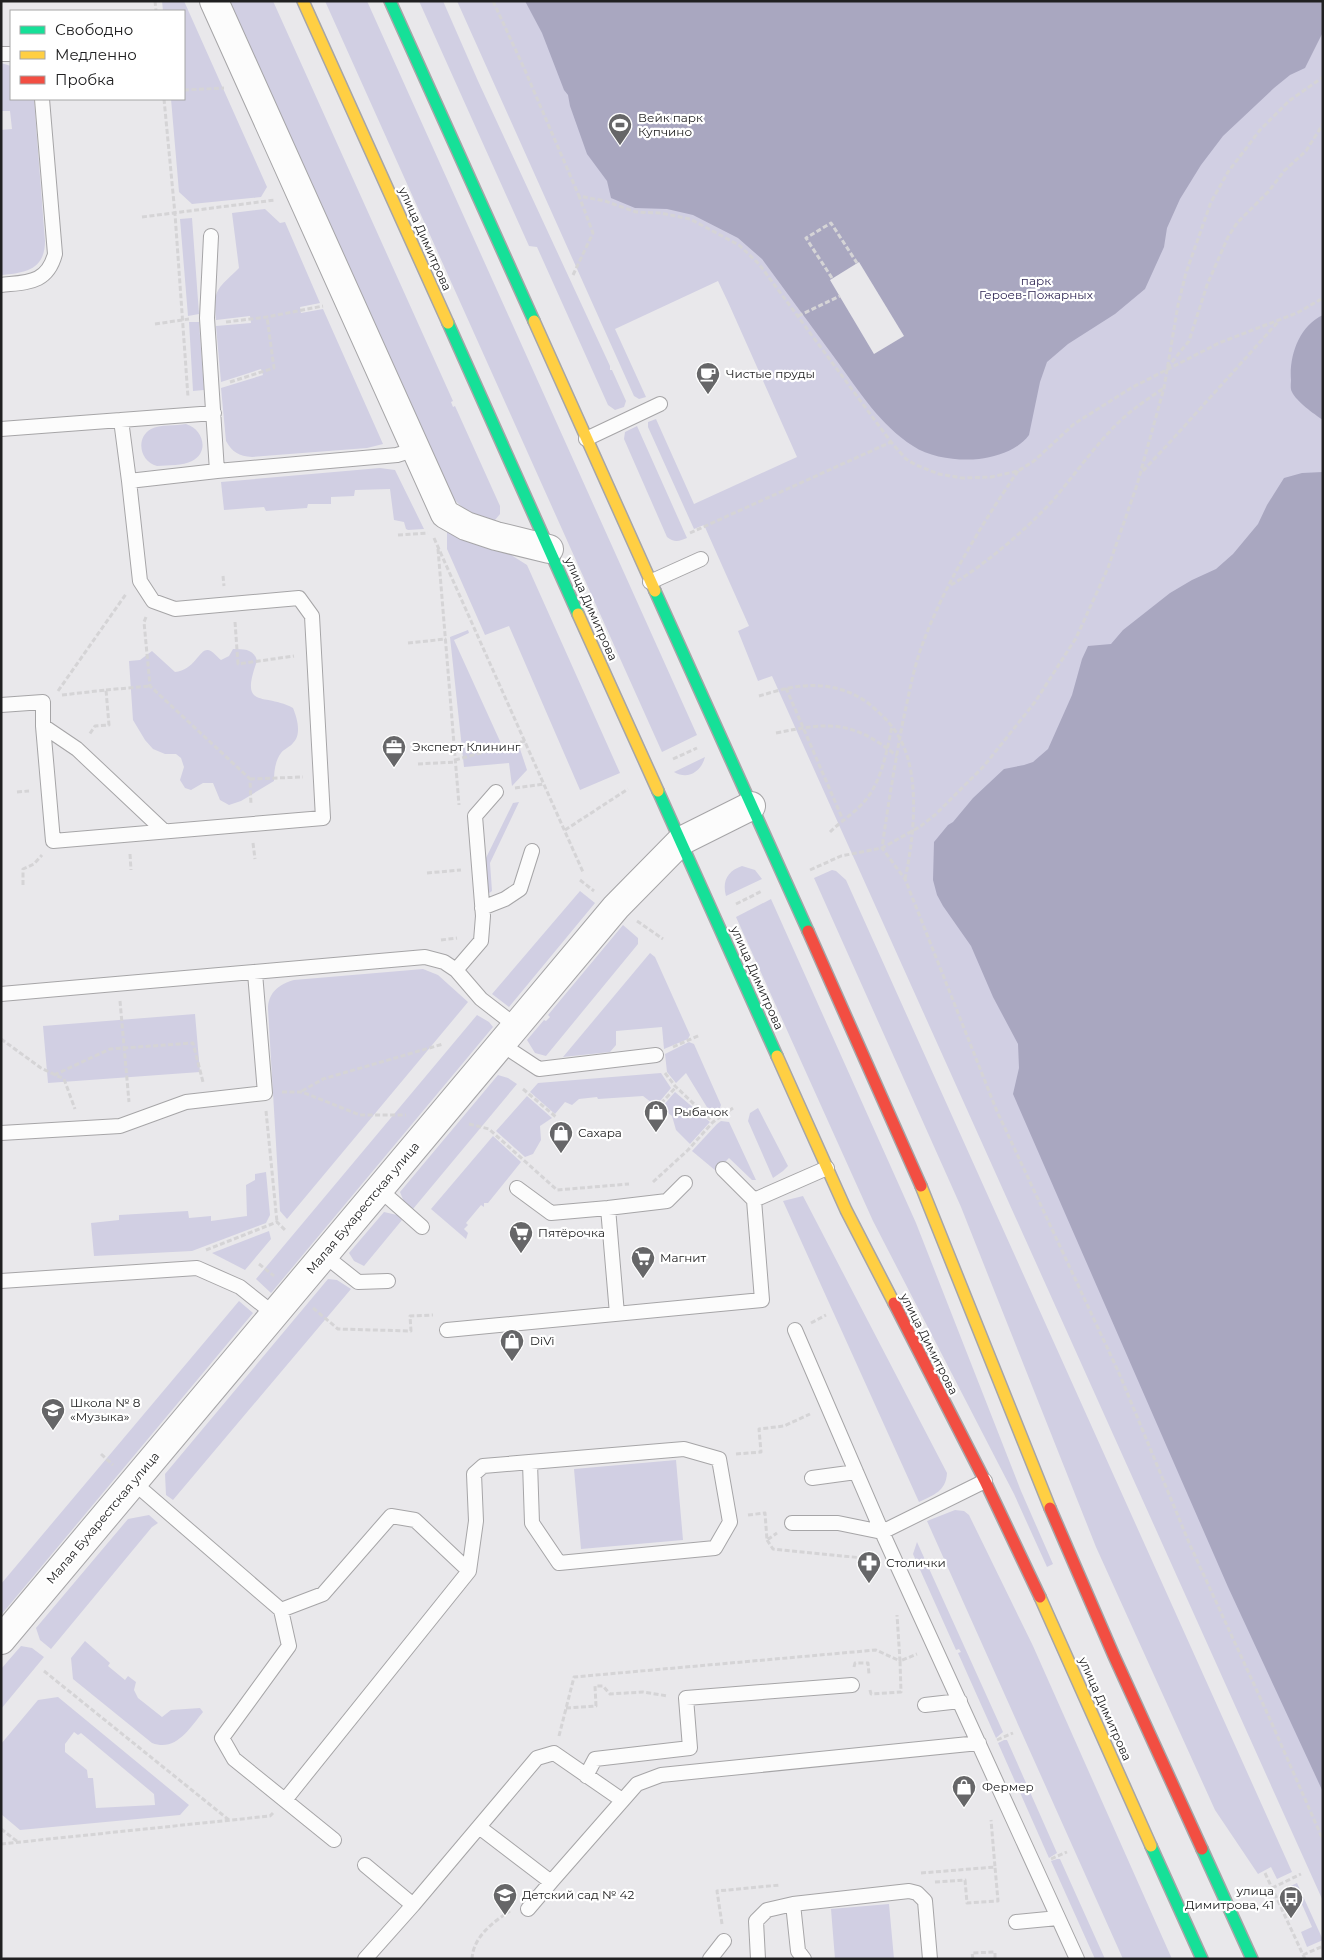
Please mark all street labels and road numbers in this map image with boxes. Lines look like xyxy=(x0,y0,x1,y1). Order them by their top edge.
street label: улица Димитрова xyxy=(395,184,455,293)
street label: улица Димитрова xyxy=(561,554,621,663)
street label: улица Димитрова xyxy=(727,923,787,1032)
street label: Малая Бухарестская улица xyxy=(303,1139,422,1277)
street label: улица Димитрова xyxy=(897,1290,962,1397)
street label: Малая Бухарестская улица xyxy=(43,1449,162,1587)
street label: улица Димитрова xyxy=(1075,1654,1135,1763)

